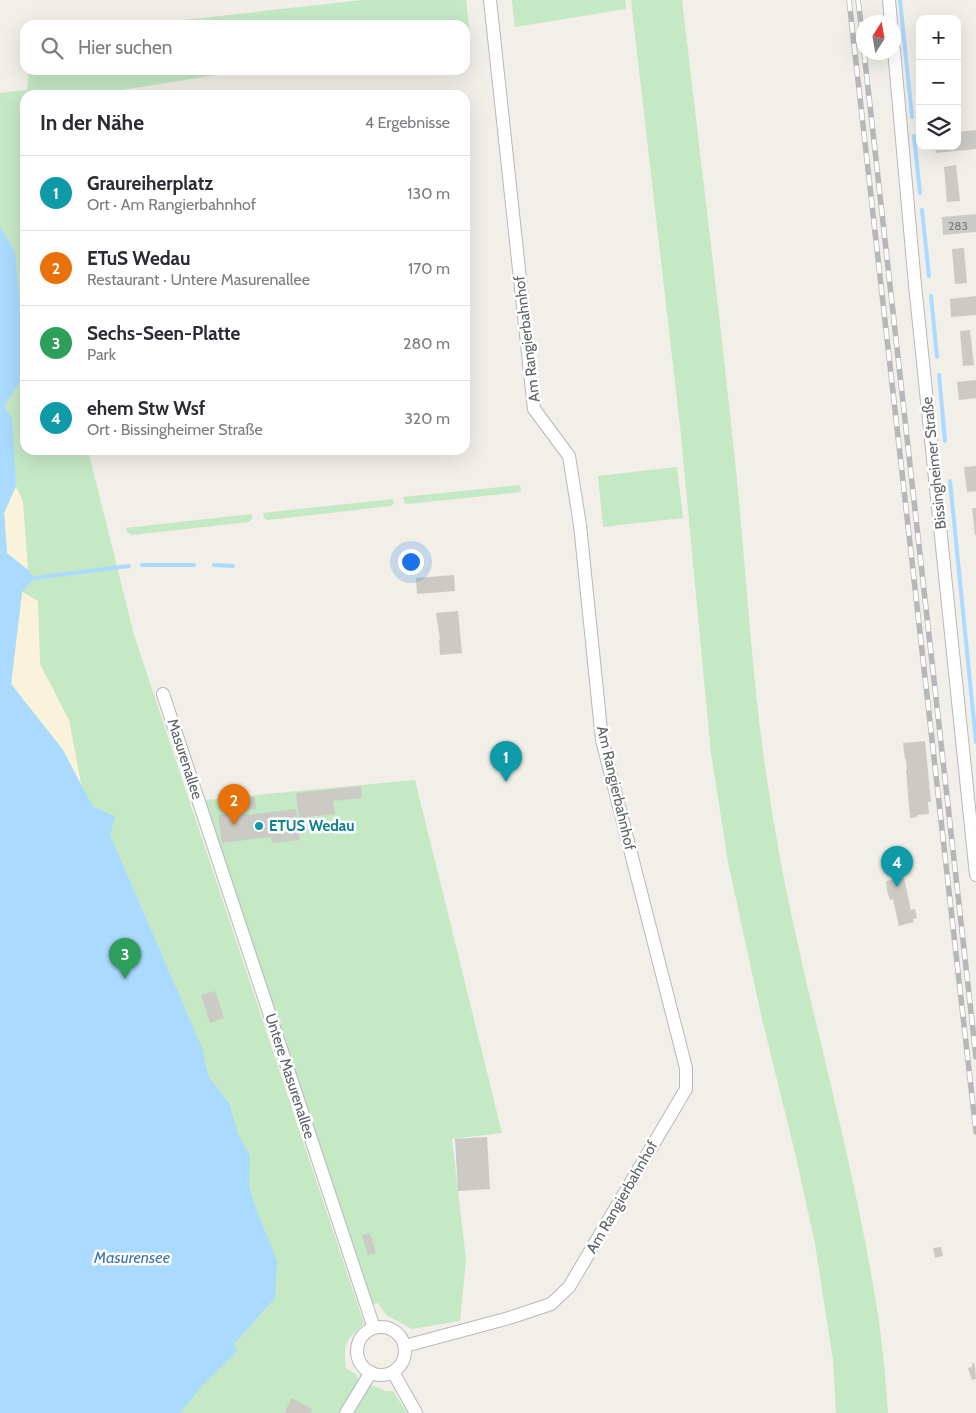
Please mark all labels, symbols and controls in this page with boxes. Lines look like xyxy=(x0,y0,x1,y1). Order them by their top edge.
north arrow xyxy=(856,15,901,60)
map controls xyxy=(916,15,961,150)
button: + xyxy=(916,15,961,60)
search box xyxy=(20,20,470,75)
icon: search xyxy=(38,34,66,62)
text: Hier suchen xyxy=(78,36,172,59)
button: − xyxy=(916,60,961,105)
button: layers xyxy=(916,105,961,150)
text: In der Nähe xyxy=(40,110,144,135)
text: 4 Ergebnisse xyxy=(365,113,450,132)
text: Graureiherplatz xyxy=(87,172,213,195)
text: 1 xyxy=(53,184,59,203)
text: 130 m xyxy=(407,184,450,203)
text: Ort · Am Rangierbahnhof xyxy=(87,195,256,214)
house number: 283 xyxy=(948,218,968,233)
text: ETuS Wedau xyxy=(87,247,190,270)
text: 2 xyxy=(52,259,60,278)
text: 170 m xyxy=(408,259,450,278)
text: Restaurant · Untere Masurenallee xyxy=(87,270,310,289)
street label: Am Rangierbahnhof xyxy=(510,275,544,403)
text: Sechs-Seen-Platte xyxy=(87,322,240,345)
text: 3 xyxy=(52,334,60,353)
text: 280 m xyxy=(403,334,450,353)
text: Park xyxy=(87,345,116,364)
street label: Bissingheimer Straße xyxy=(918,396,950,530)
text: ehem Stw Wsf xyxy=(87,397,205,420)
text: 4 xyxy=(51,409,61,428)
text: 320 m xyxy=(404,409,450,428)
text: Ort · Bissingheimer Straße xyxy=(87,420,263,439)
your location xyxy=(398,549,424,575)
street label: Masurenallee xyxy=(164,716,207,802)
street label: Am Rangierbahnhof xyxy=(593,724,639,852)
pin: 1 xyxy=(490,741,522,782)
pin: 2 xyxy=(218,784,250,825)
place label: ETUS Wedau xyxy=(269,817,355,835)
marker: ETUS Wedau xyxy=(253,820,265,832)
pin: 4 xyxy=(881,846,913,887)
pin: 3 xyxy=(109,938,141,979)
street label: Untere Masurenallee xyxy=(261,1011,319,1141)
street label: Am Rangierbahnhof xyxy=(582,1137,662,1256)
water label: Masurensee xyxy=(93,1248,170,1267)

